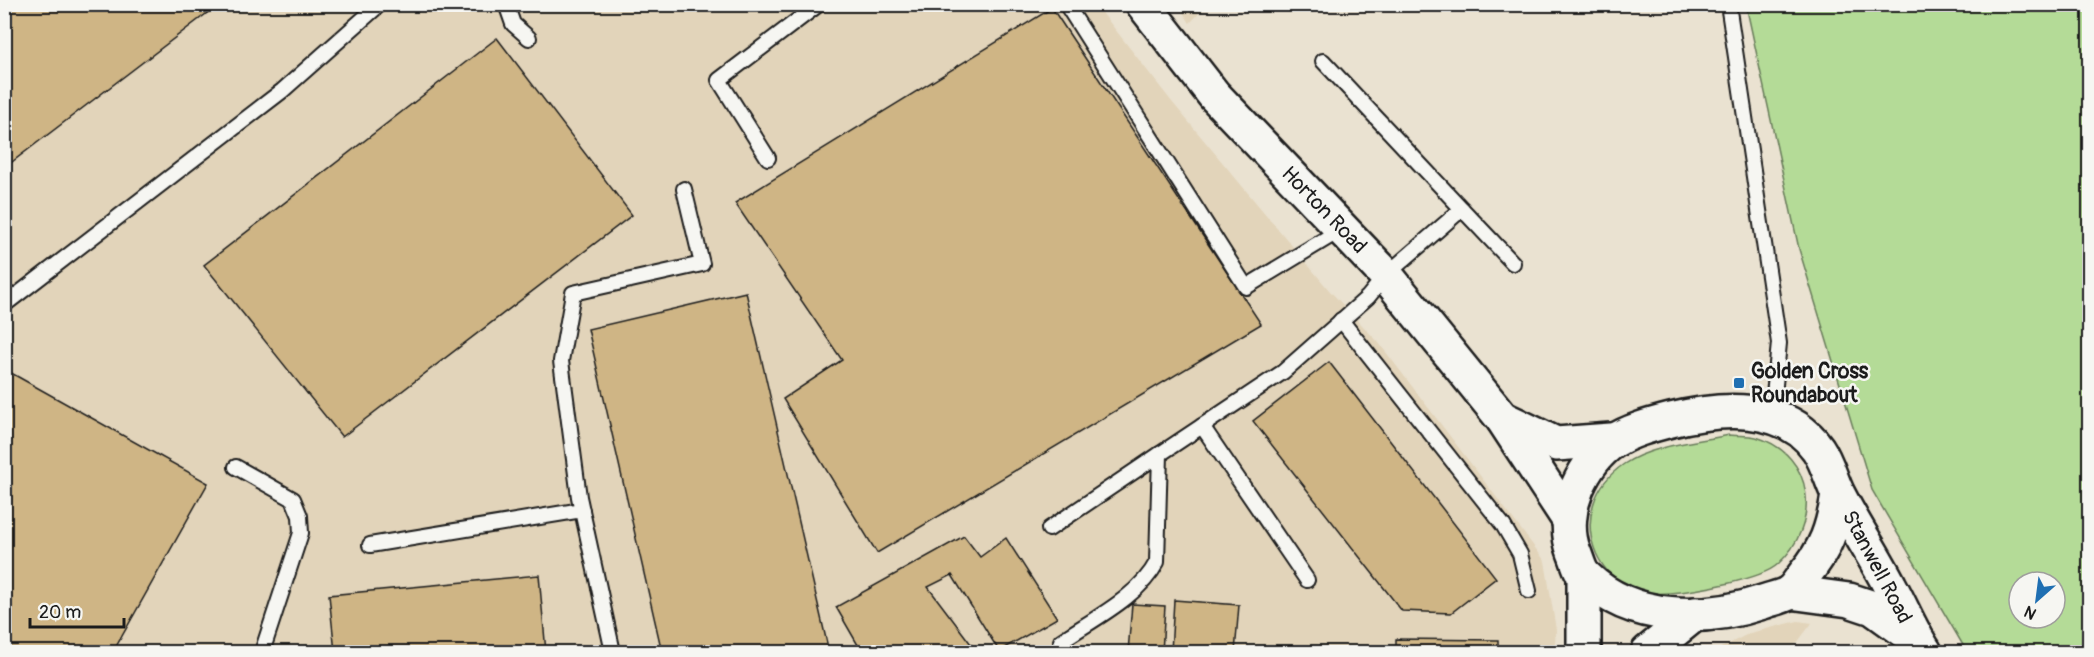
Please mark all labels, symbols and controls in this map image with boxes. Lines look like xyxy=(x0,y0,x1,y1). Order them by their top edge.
street label: Horton Road xyxy=(1276,161,1372,259)
place label: Golden Cross Roundabout xyxy=(1751,358,1869,409)
marker: Golden Cross Roundabout xyxy=(1732,376,1746,390)
street label: Stanwell Road xyxy=(1836,506,1918,628)
north arrow xyxy=(2007,570,2067,630)
scale bar xyxy=(30,591,124,629)
text: 20 m xyxy=(39,601,81,624)
text: N xyxy=(2021,601,2040,624)

